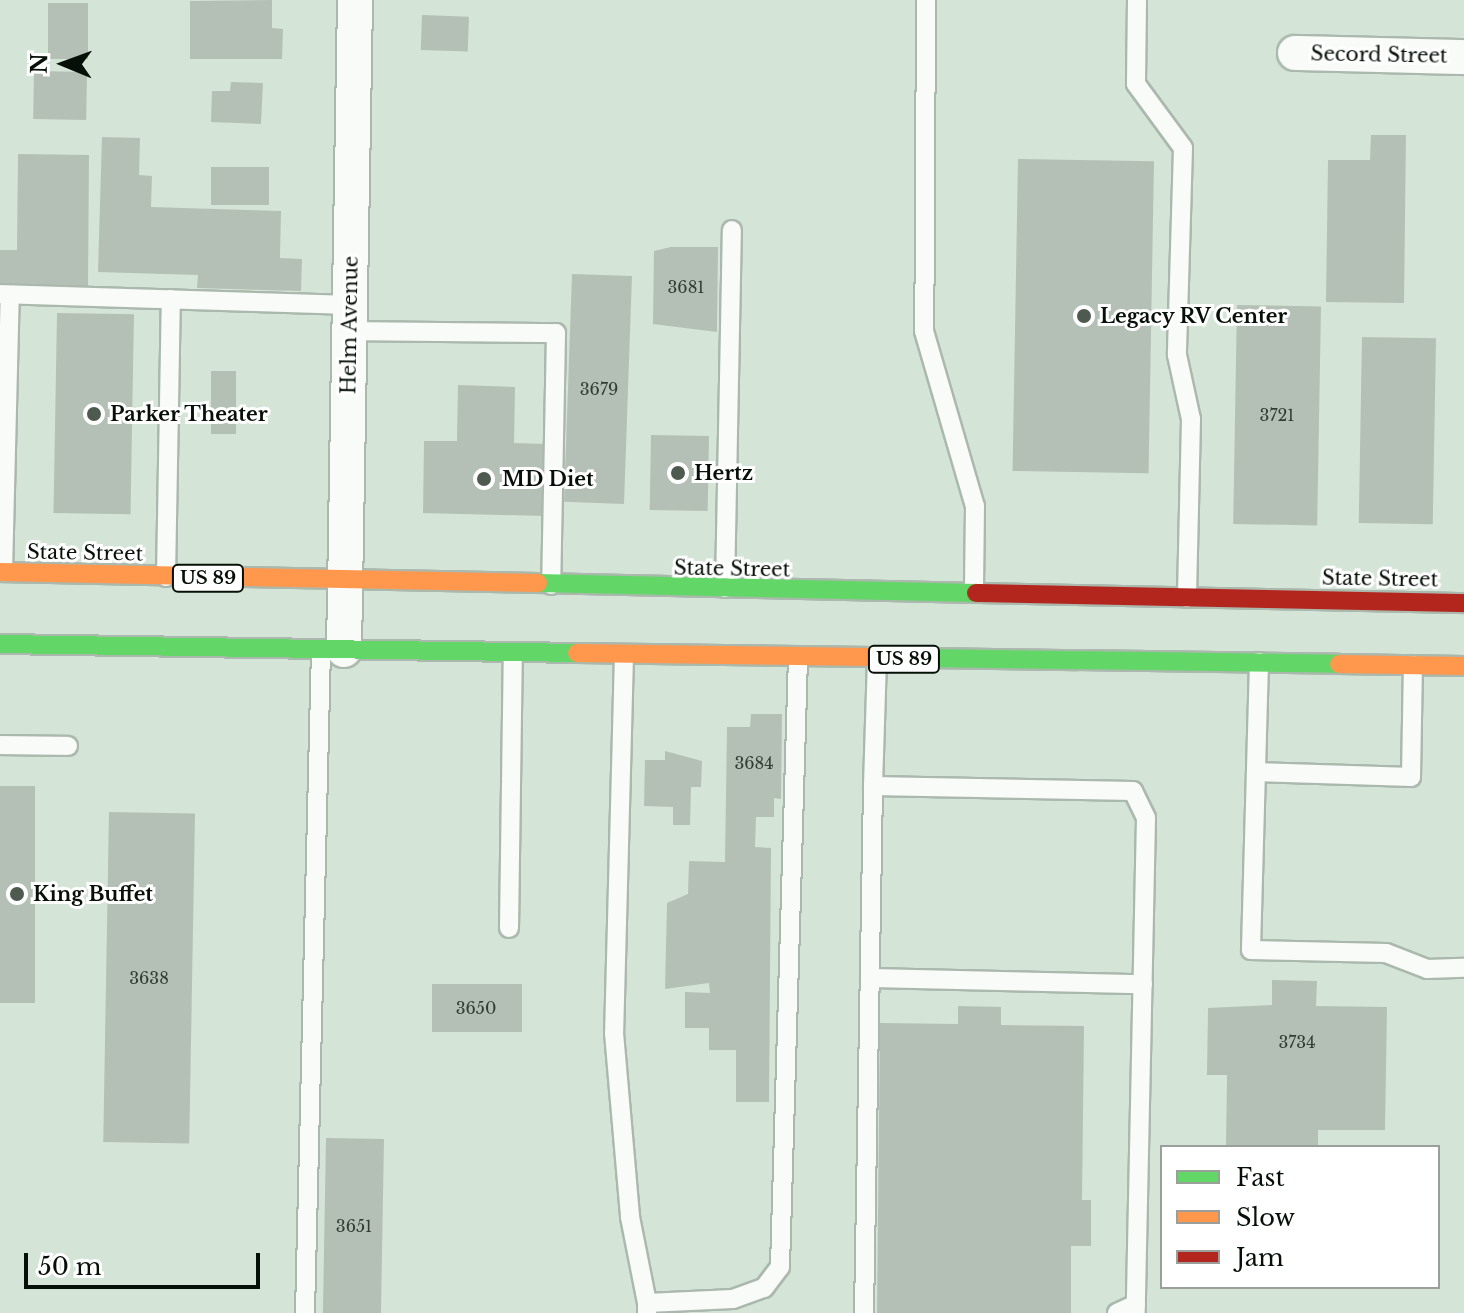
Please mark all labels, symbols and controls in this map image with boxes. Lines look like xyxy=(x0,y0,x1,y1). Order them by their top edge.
north arrow xyxy=(24,24,104,104)
street label: Secord Street xyxy=(1310,42,1448,68)
text: N xyxy=(26,53,53,74)
street label: Helm Avenue xyxy=(337,255,363,395)
house number: 3681 xyxy=(668,277,704,297)
place label: Legacy RV Center xyxy=(1100,304,1289,328)
marker: Legacy RV Center xyxy=(1075,307,1093,325)
house number: 3679 xyxy=(580,379,618,399)
place label: Parker Theater xyxy=(110,402,269,426)
marker: Parker Theater xyxy=(85,405,103,423)
house number: 3721 xyxy=(1260,405,1294,425)
place label: Hertz xyxy=(694,461,753,485)
marker: Hertz xyxy=(669,464,687,482)
place label: MD Diet xyxy=(502,467,594,491)
marker: MD Diet xyxy=(473,468,495,490)
street label: State Street xyxy=(27,540,143,566)
street label: State Street xyxy=(674,556,790,582)
road number: US 89 xyxy=(170,564,246,592)
street label: State Street xyxy=(1322,566,1438,592)
road number: US 89 xyxy=(866,645,942,673)
house number: 3684 xyxy=(734,753,774,773)
place label: King Buffet xyxy=(33,882,153,906)
marker: King Buffet xyxy=(8,885,26,903)
house number: 3638 xyxy=(129,968,169,988)
house number: 3650 xyxy=(456,998,496,1018)
house number: 3734 xyxy=(1278,1032,1316,1052)
legend xyxy=(1160,1145,1440,1289)
text: Fast xyxy=(1236,1163,1284,1192)
text: Slow xyxy=(1236,1203,1295,1232)
house number: 3651 xyxy=(336,1216,372,1236)
scale bar xyxy=(28,1237,264,1287)
text: Jam xyxy=(1236,1243,1284,1272)
text: 50 m xyxy=(38,1252,101,1281)

